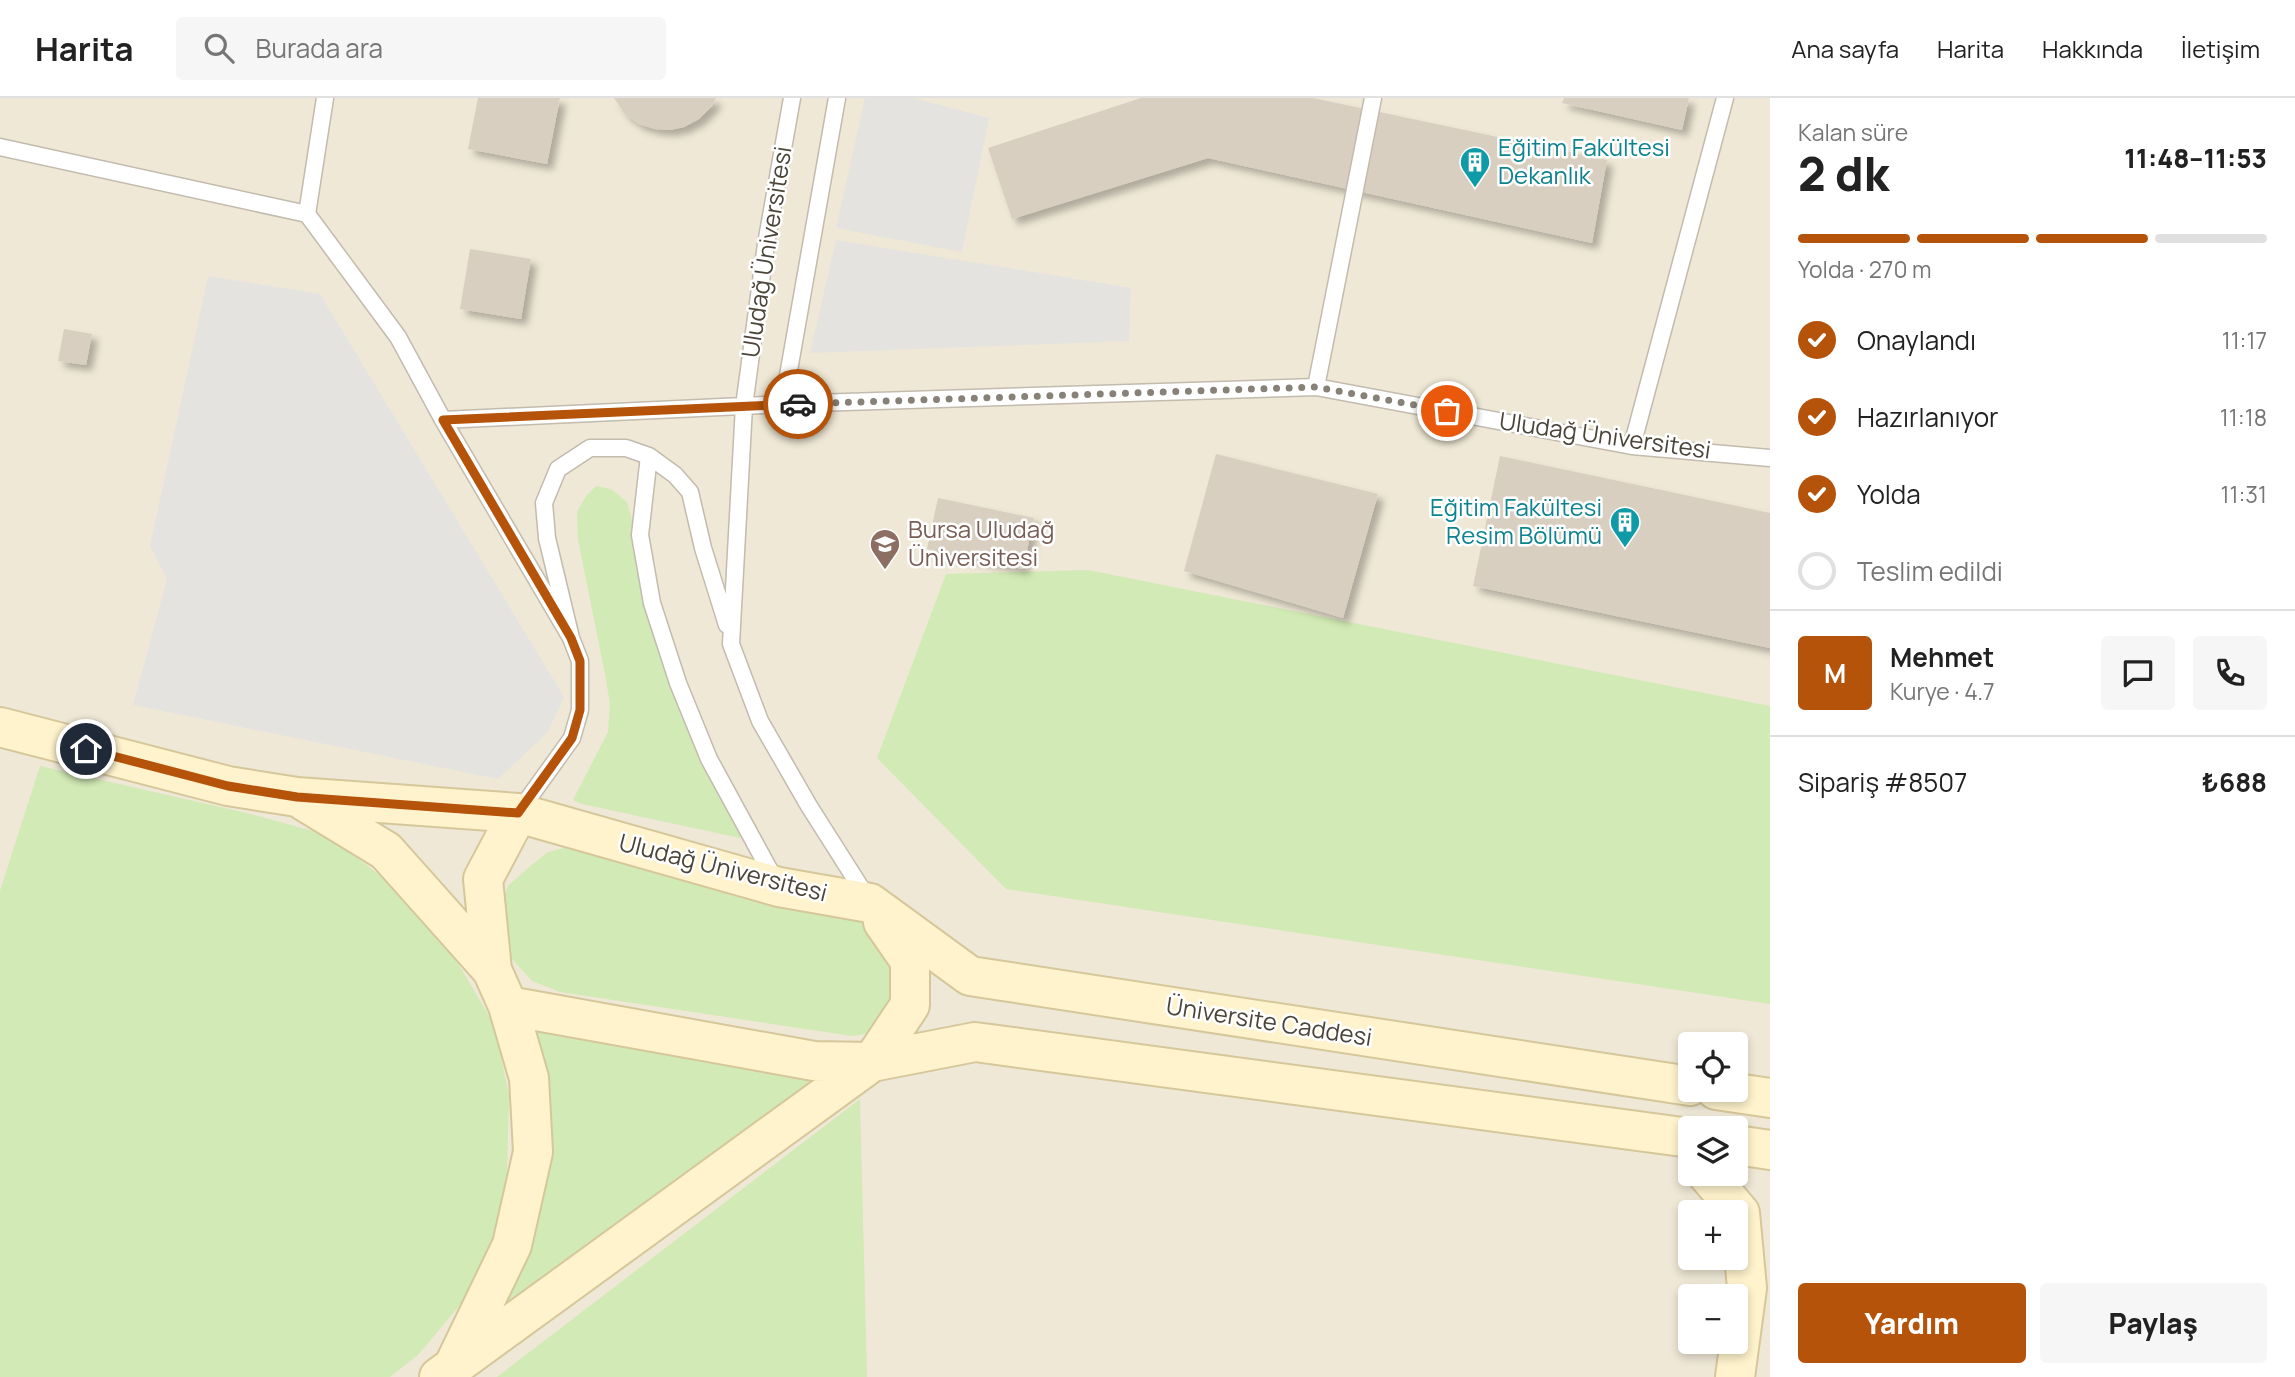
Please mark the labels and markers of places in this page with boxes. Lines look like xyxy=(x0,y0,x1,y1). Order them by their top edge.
place label: Eğitim Fakültesi Dekanlık xyxy=(1498,130,1670,191)
building icon: Eğitim Fakültesi Dekanlık xyxy=(1458,145,1492,189)
pin xyxy=(1417,381,1477,441)
place label: Eğitim Fakültesi Resim Bölümü xyxy=(1430,490,1602,551)
building icon: Eğitim Fakültesi Resim Bölümü xyxy=(1608,505,1642,549)
place label: Bursa Uludağ Üniversitesi xyxy=(908,512,1054,573)
school or university icon: Bursa Uludağ Üniversitesi xyxy=(868,527,902,571)
pin xyxy=(56,719,116,779)

